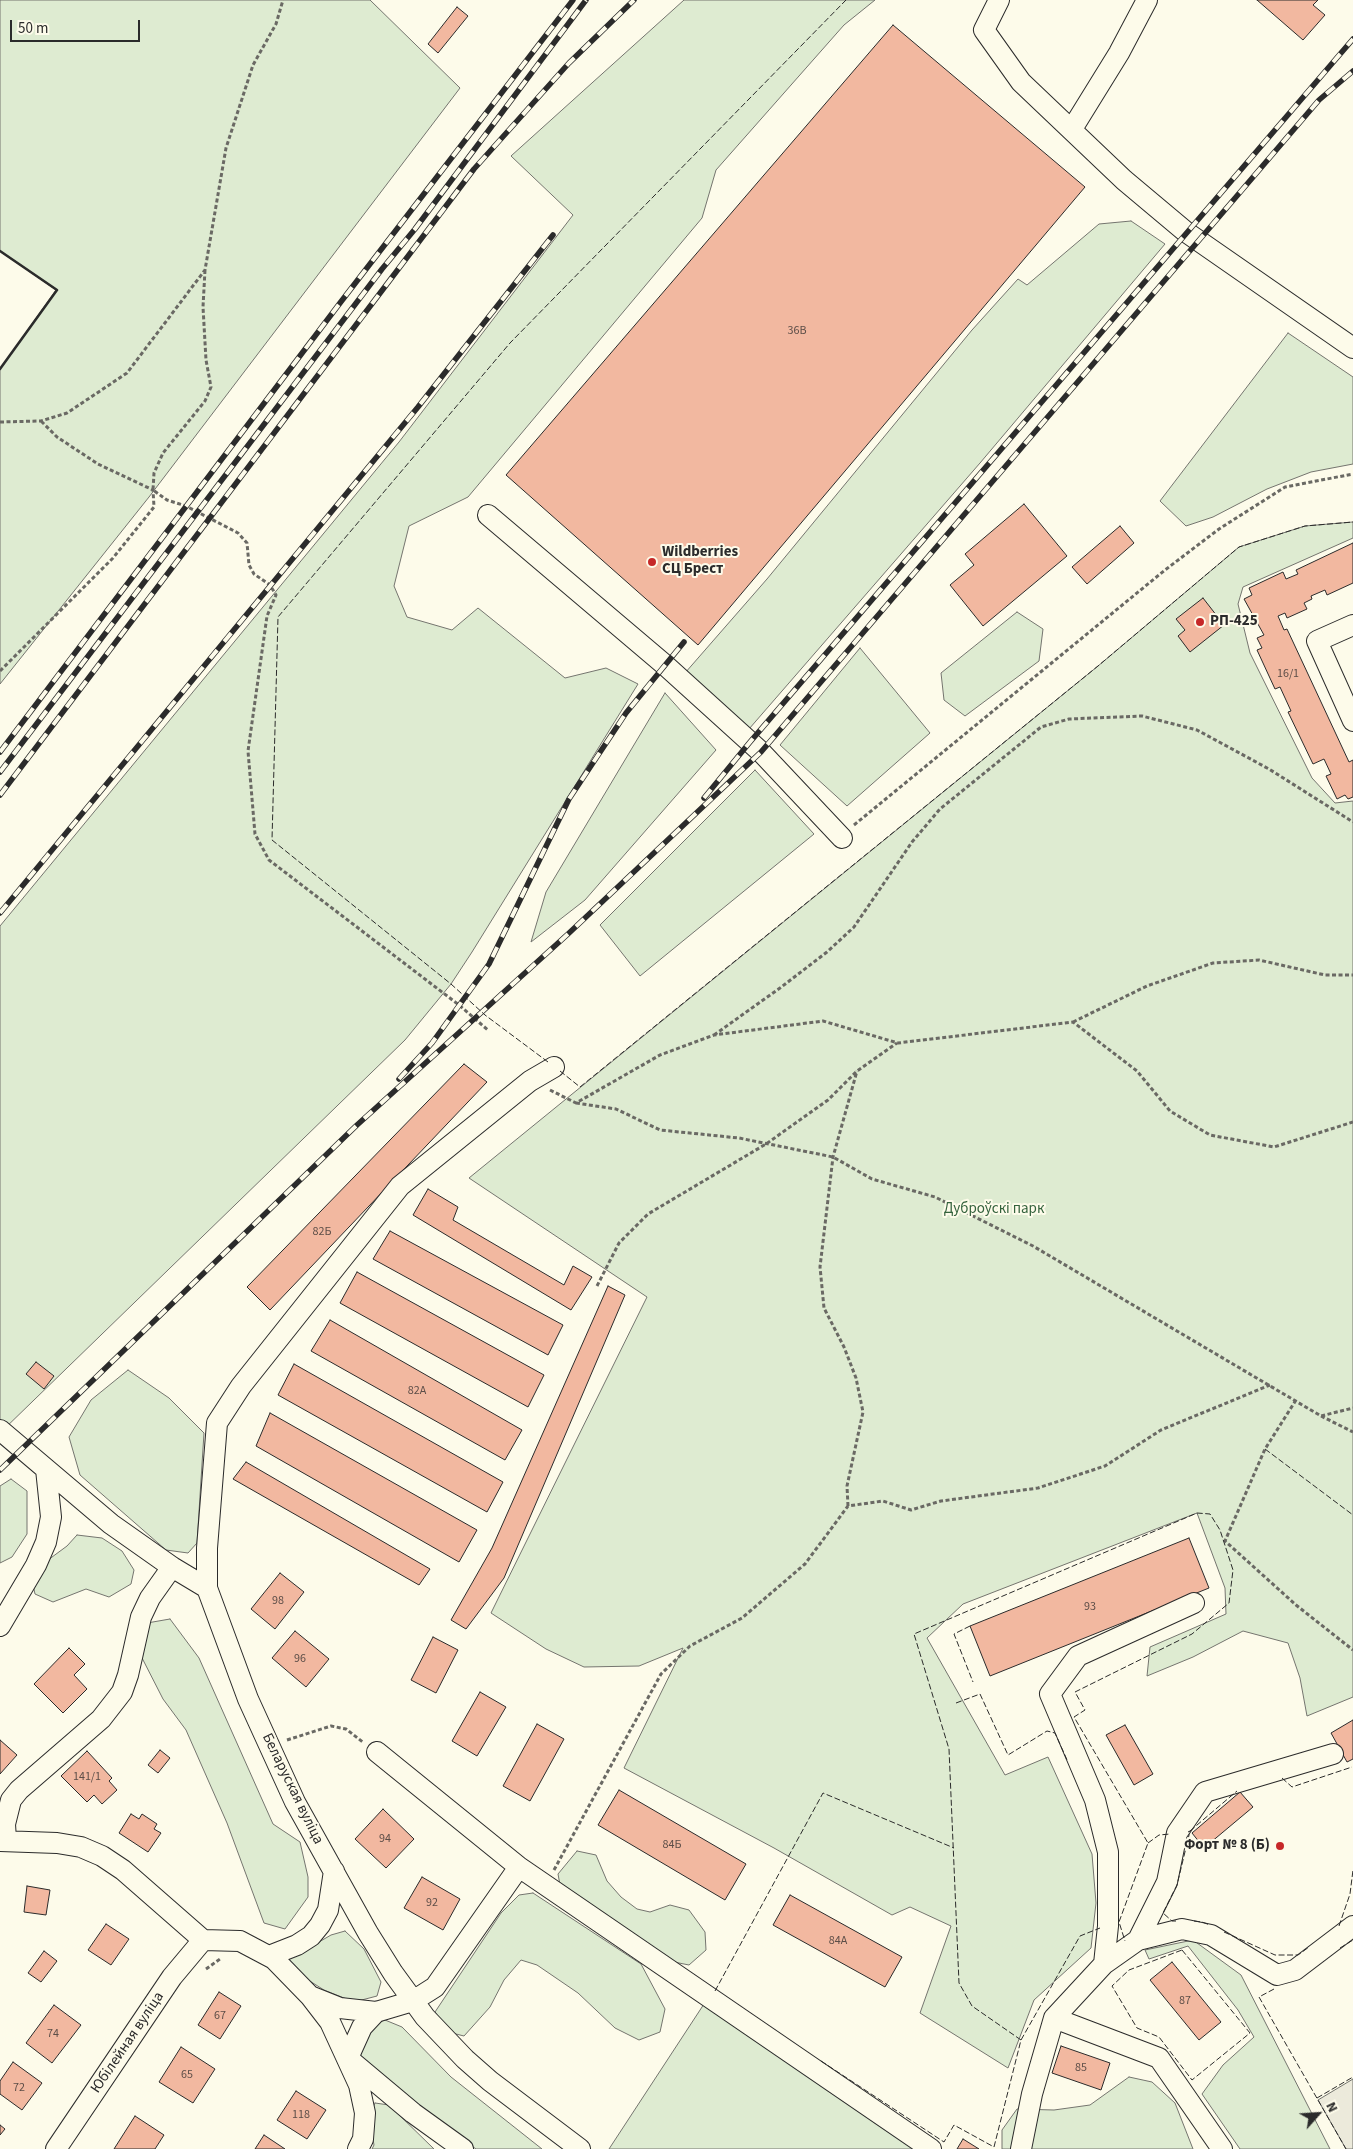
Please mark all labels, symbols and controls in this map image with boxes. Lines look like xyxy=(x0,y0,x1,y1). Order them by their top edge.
scale bar xyxy=(12,10,142,42)
text: 50 m xyxy=(18,18,48,39)
house number: 36В xyxy=(788,324,806,338)
place label: Wildberries СЦ Брест xyxy=(662,544,738,579)
marker: Wildberries СЦ Брест xyxy=(646,556,658,568)
place label: РП-425 xyxy=(1210,613,1258,631)
marker: РП-425 xyxy=(1194,616,1206,628)
house number: 16/1 xyxy=(1277,667,1299,681)
park label: Дуброўскі парк xyxy=(944,1201,1044,1219)
house number: 82Б xyxy=(313,1225,331,1239)
house number: 82А xyxy=(408,1384,426,1398)
house number: 98 xyxy=(272,1594,284,1608)
house number: 93 xyxy=(1084,1600,1096,1614)
house number: 96 xyxy=(294,1652,306,1666)
street label: Беларуская вуліца xyxy=(257,1731,327,1847)
house number: 141/1 xyxy=(73,1770,101,1784)
house number: 94 xyxy=(379,1832,391,1846)
place label: Форт № 8 (Б) xyxy=(1184,1837,1270,1855)
house number: 84Б xyxy=(663,1838,681,1852)
marker: Форт № 8 (Б) xyxy=(1274,1840,1286,1852)
house number: 92 xyxy=(426,1896,438,1910)
house number: 84А xyxy=(829,1934,847,1948)
street label: Юбілейная вуліца xyxy=(88,1989,168,2097)
house number: 87 xyxy=(1179,1994,1191,2008)
house number: 67 xyxy=(214,2009,226,2023)
house number: 74 xyxy=(47,2027,59,2041)
house number: 85 xyxy=(1075,2061,1087,2075)
house number: 65 xyxy=(181,2068,193,2082)
house number: 72 xyxy=(13,2081,25,2095)
north arrow xyxy=(1293,2089,1343,2139)
text: N xyxy=(1320,2099,1343,2116)
house number: 118 xyxy=(292,2108,310,2122)

